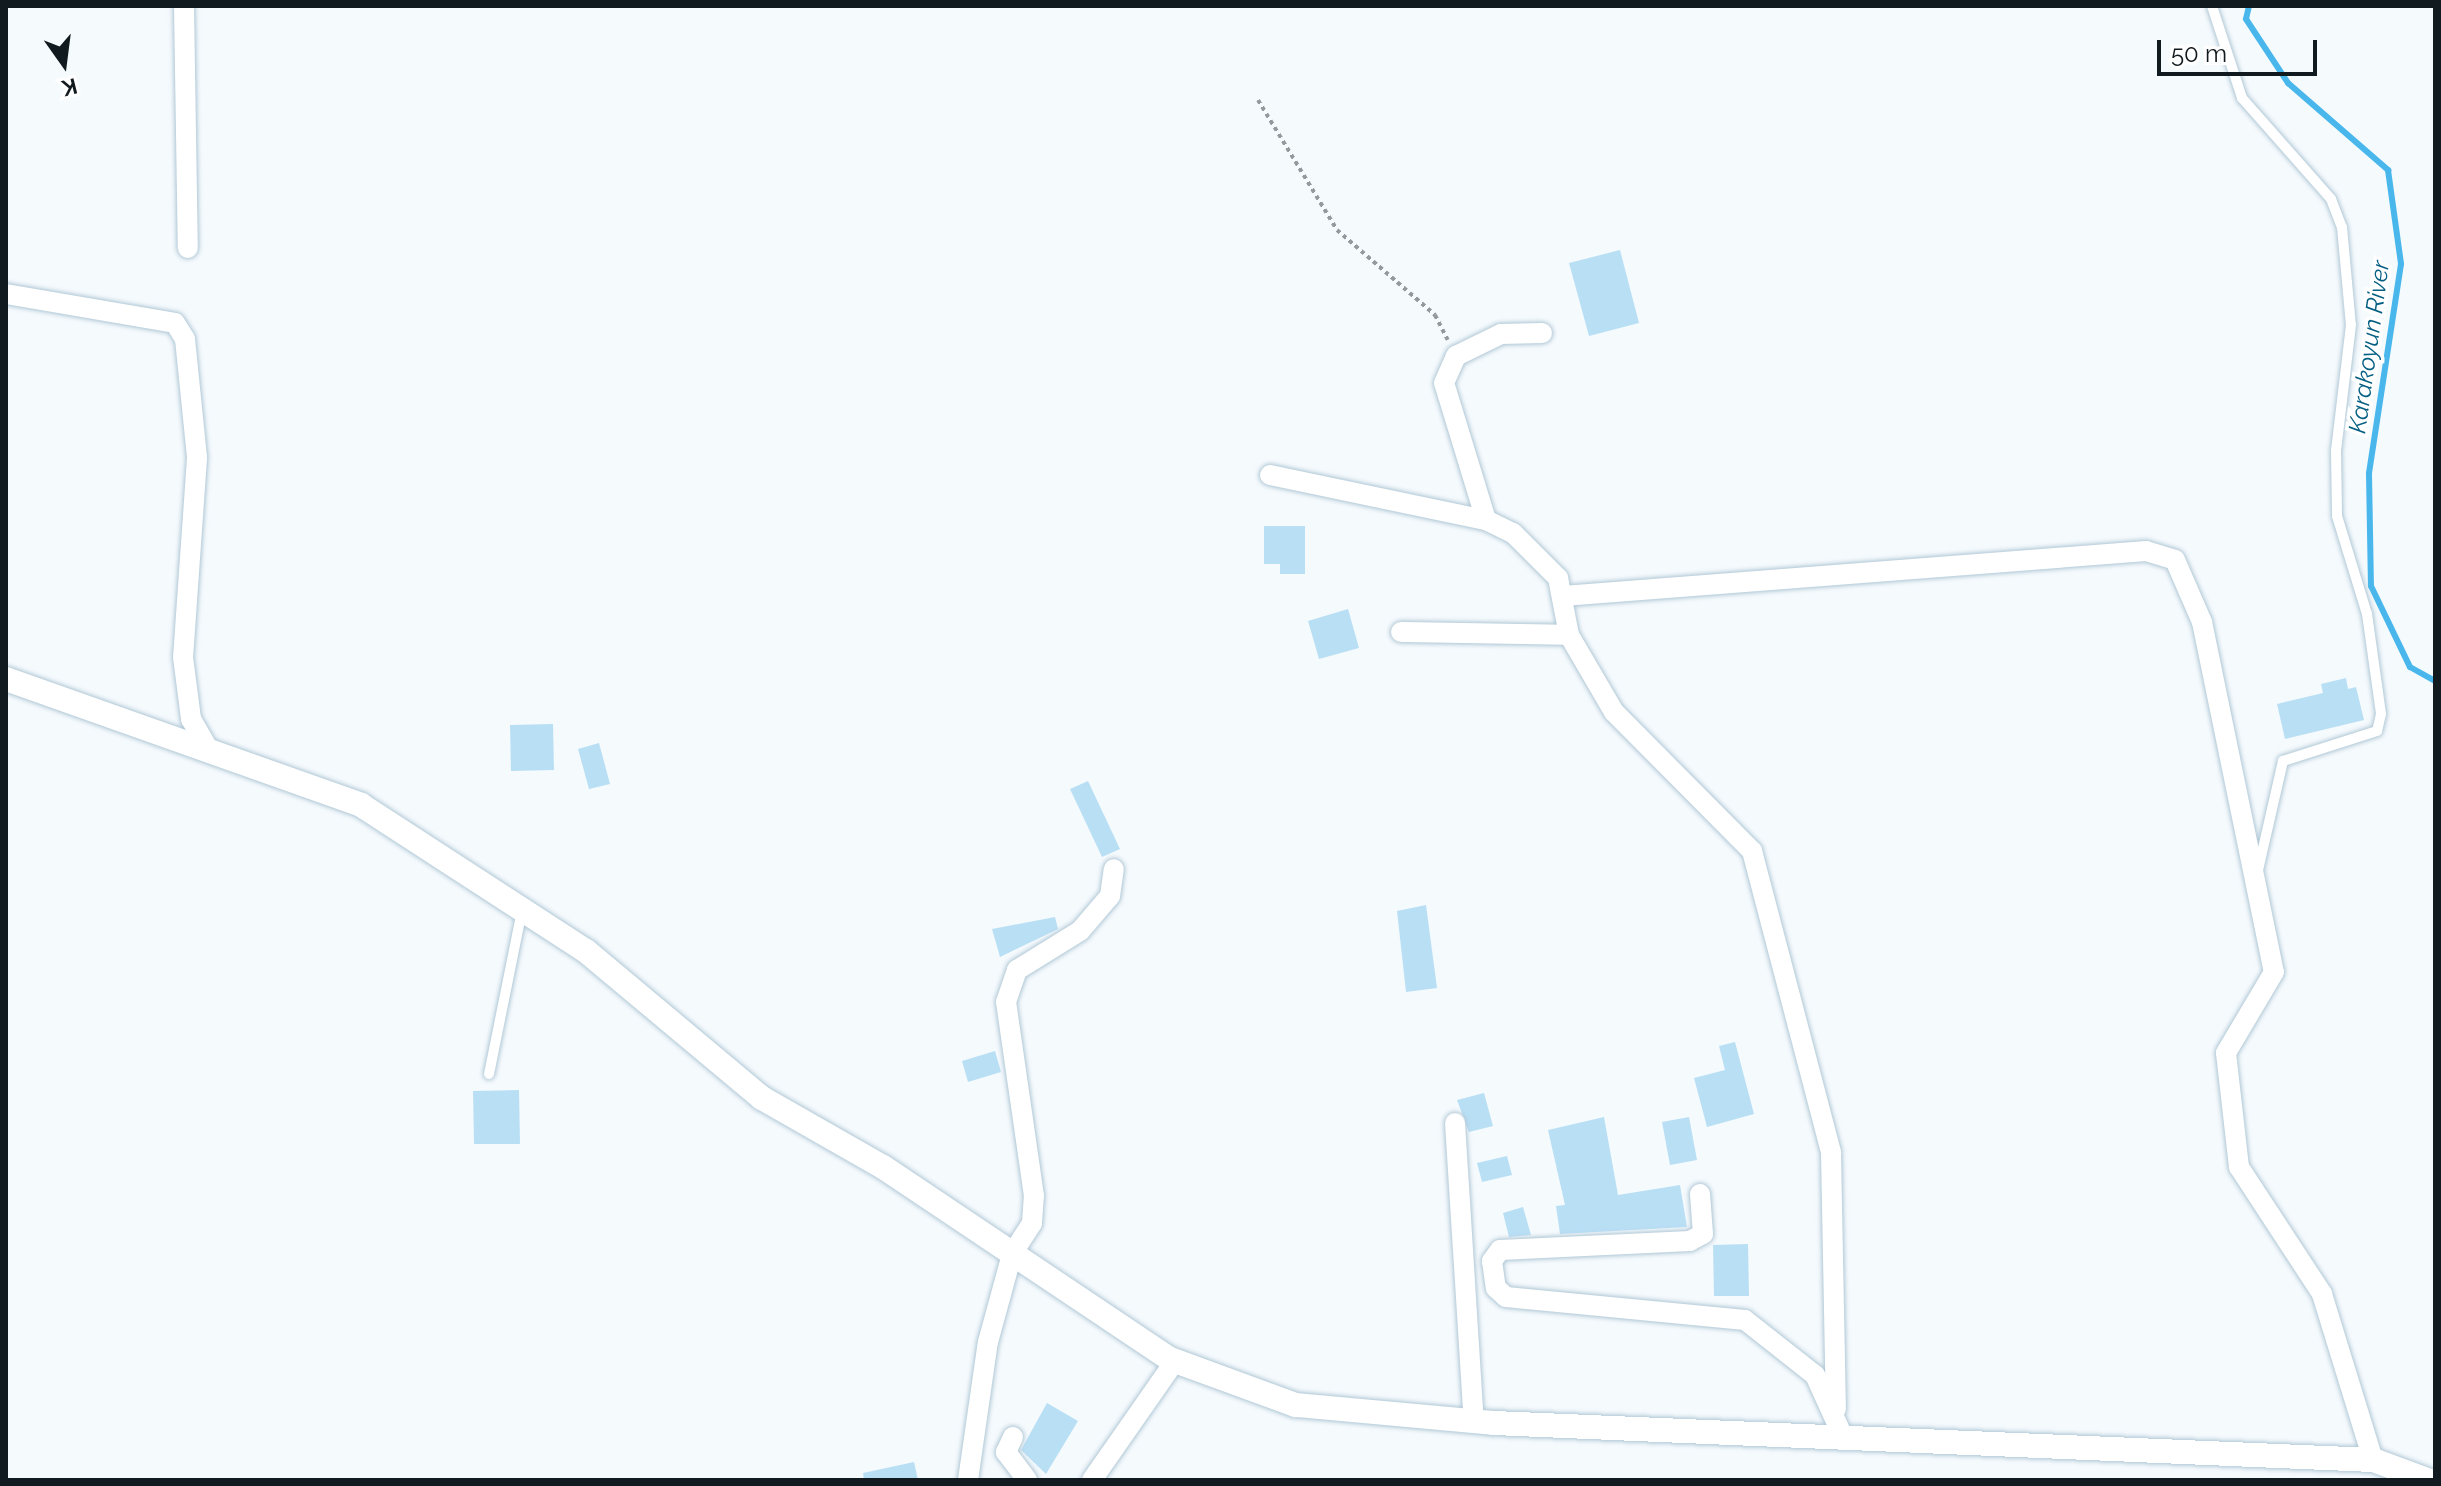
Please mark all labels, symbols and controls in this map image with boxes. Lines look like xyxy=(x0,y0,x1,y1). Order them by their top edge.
north arrow xyxy=(24,24,104,104)
scale bar xyxy=(2161,24,2321,74)
text: 50 m xyxy=(2171,39,2227,68)
text: K xyxy=(60,73,80,102)
water label: Karakoyun River xyxy=(2343,259,2395,435)

